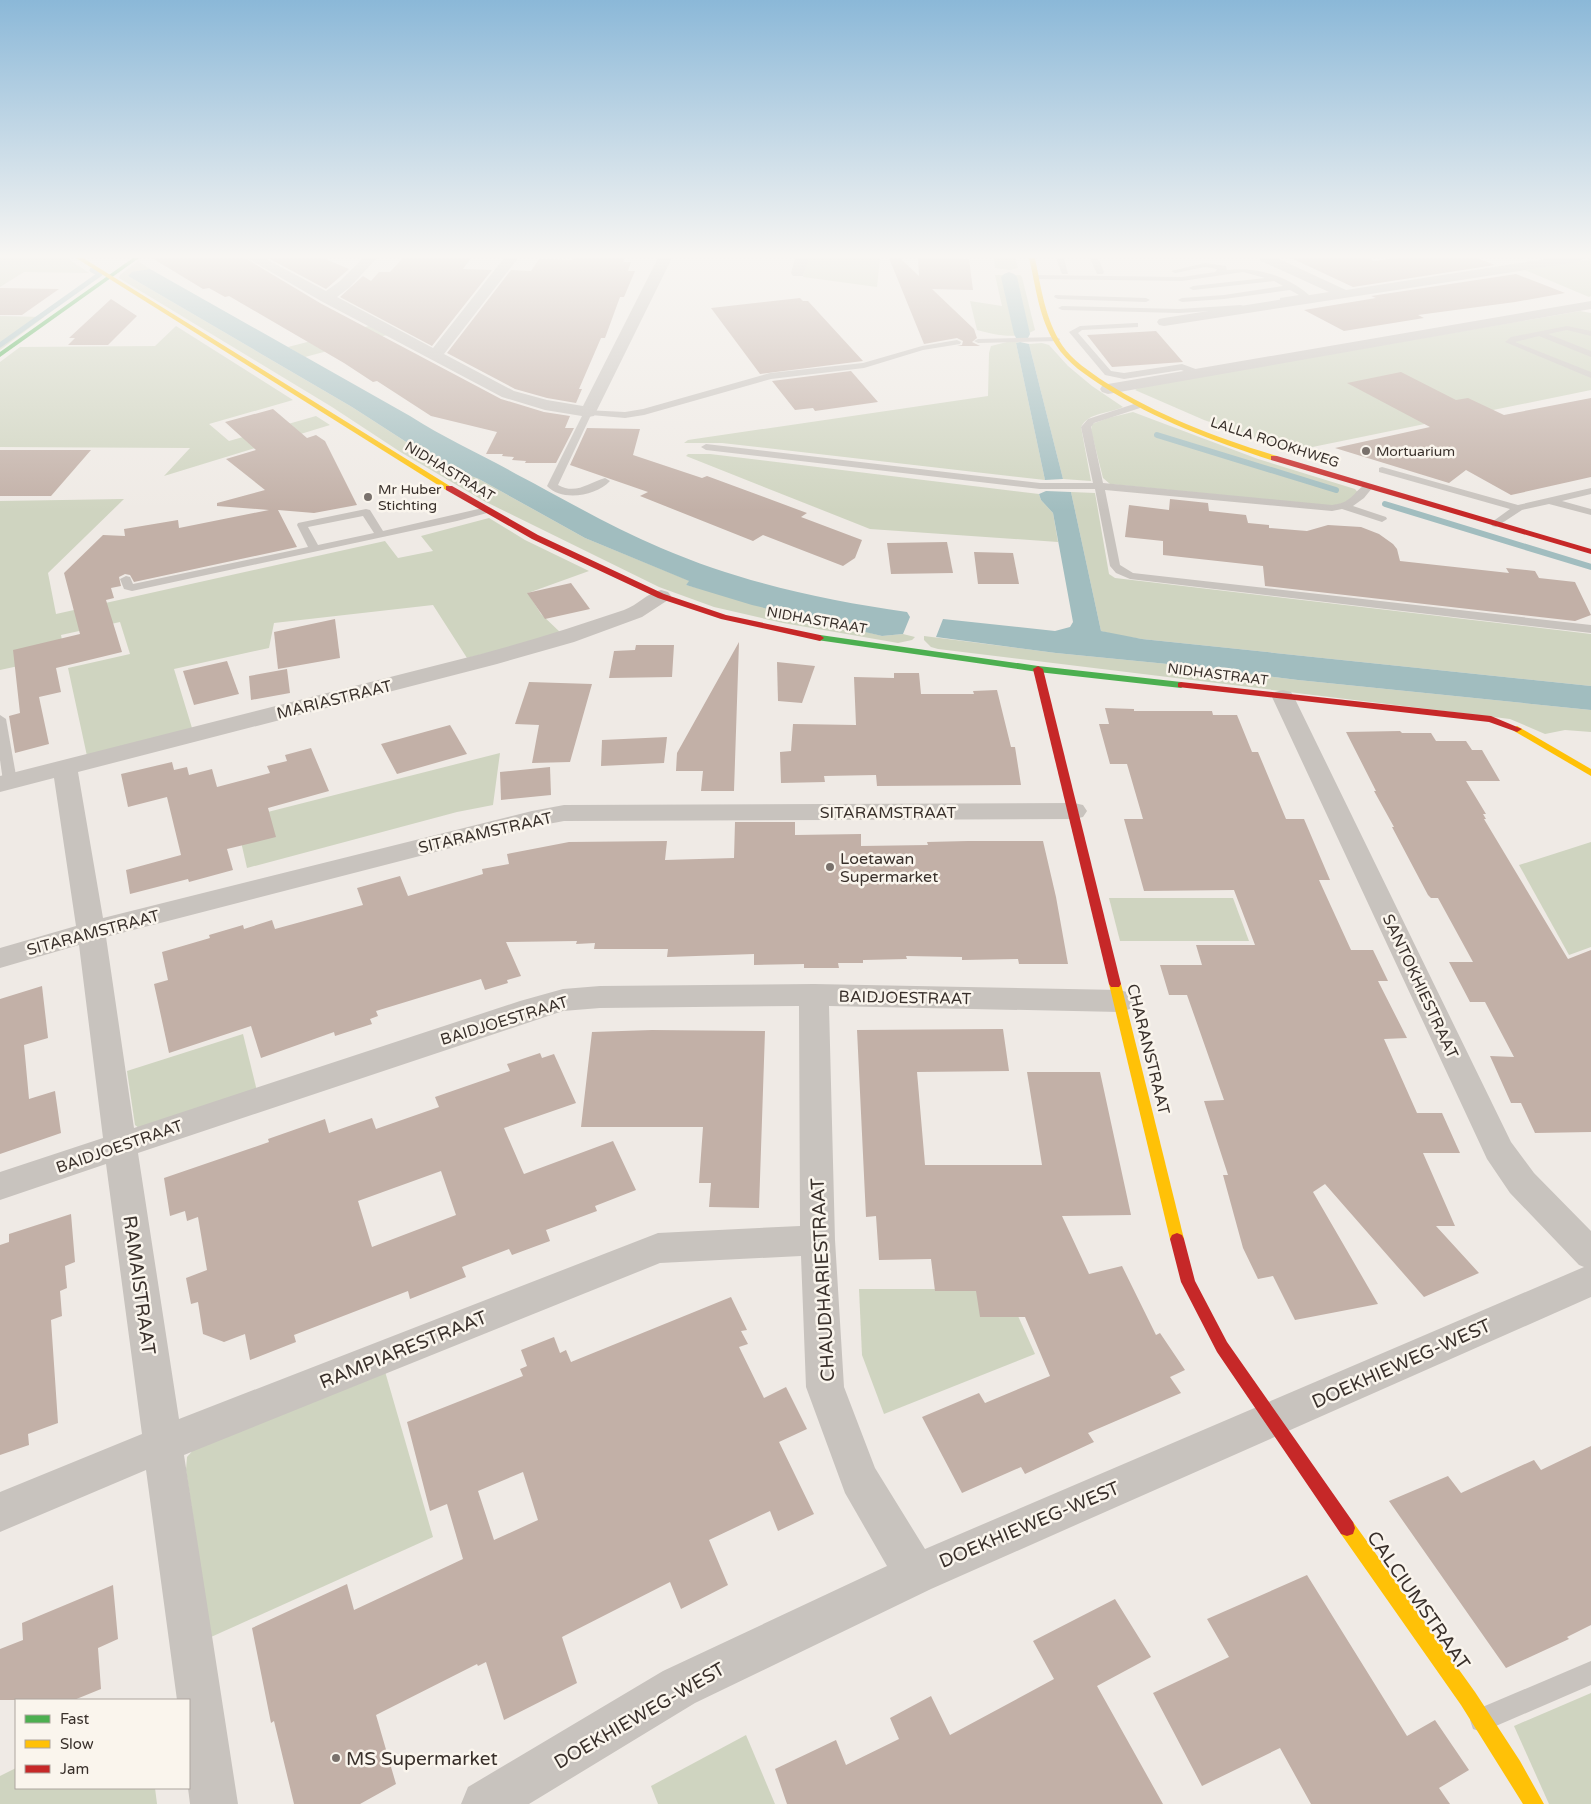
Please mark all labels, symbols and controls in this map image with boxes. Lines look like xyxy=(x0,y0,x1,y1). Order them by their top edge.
street label: LALLA ROOKHWEG xyxy=(1208,414,1341,471)
street label: NIDHASTRAAT xyxy=(402,438,498,505)
place label: Mortuarium xyxy=(1376,443,1455,460)
marker: Mortuarium xyxy=(1360,445,1372,457)
place label: Mr Huber Stichting xyxy=(378,481,442,514)
marker: Mr Huber Stichting xyxy=(362,491,374,503)
street label: NIDHASTRAAT xyxy=(765,603,869,638)
street label: NIDHASTRAAT xyxy=(1166,660,1270,689)
street label: MARIASTRAAT xyxy=(275,676,394,724)
street label: SITARAMSTRAAT xyxy=(820,803,957,823)
street label: SITARAMSTRAAT xyxy=(416,808,554,858)
place label: Loetawan Supermarket xyxy=(840,849,938,887)
marker: Loetawan Supermarket xyxy=(824,861,836,873)
street label: SITARAMSTRAAT xyxy=(25,906,162,960)
street label: SANTOKHIESTRAAT xyxy=(1378,911,1462,1062)
street label: CHARANSTRAAT xyxy=(1122,982,1174,1117)
street label: BAIDJOESTRAAT xyxy=(838,987,972,1009)
street label: BAIDJOESTRAAT xyxy=(438,992,571,1050)
street label: BAIDJOESTRAAT xyxy=(53,1116,186,1178)
street label: CHAUDHARIESTRAAT xyxy=(807,1177,839,1382)
street label: RAMAISTRAAT xyxy=(118,1214,160,1356)
street label: RAMPIARESTRAAT xyxy=(316,1306,491,1394)
street label: DOEKHIEWEG-WEST xyxy=(1308,1314,1495,1413)
street label: DOEKHIEWEG-WEST xyxy=(936,1477,1123,1573)
street label: CALCIUMSTRAAT xyxy=(1362,1527,1475,1674)
street label: DOEKHIEWEG-WEST xyxy=(550,1658,729,1774)
legend xyxy=(15,1699,190,1789)
text: Fast xyxy=(60,1710,90,1728)
text: Slow xyxy=(60,1735,94,1753)
place label: MS Supermarket xyxy=(346,1748,498,1770)
marker: MS Supermarket xyxy=(330,1752,342,1764)
text: Jam xyxy=(60,1760,89,1778)

